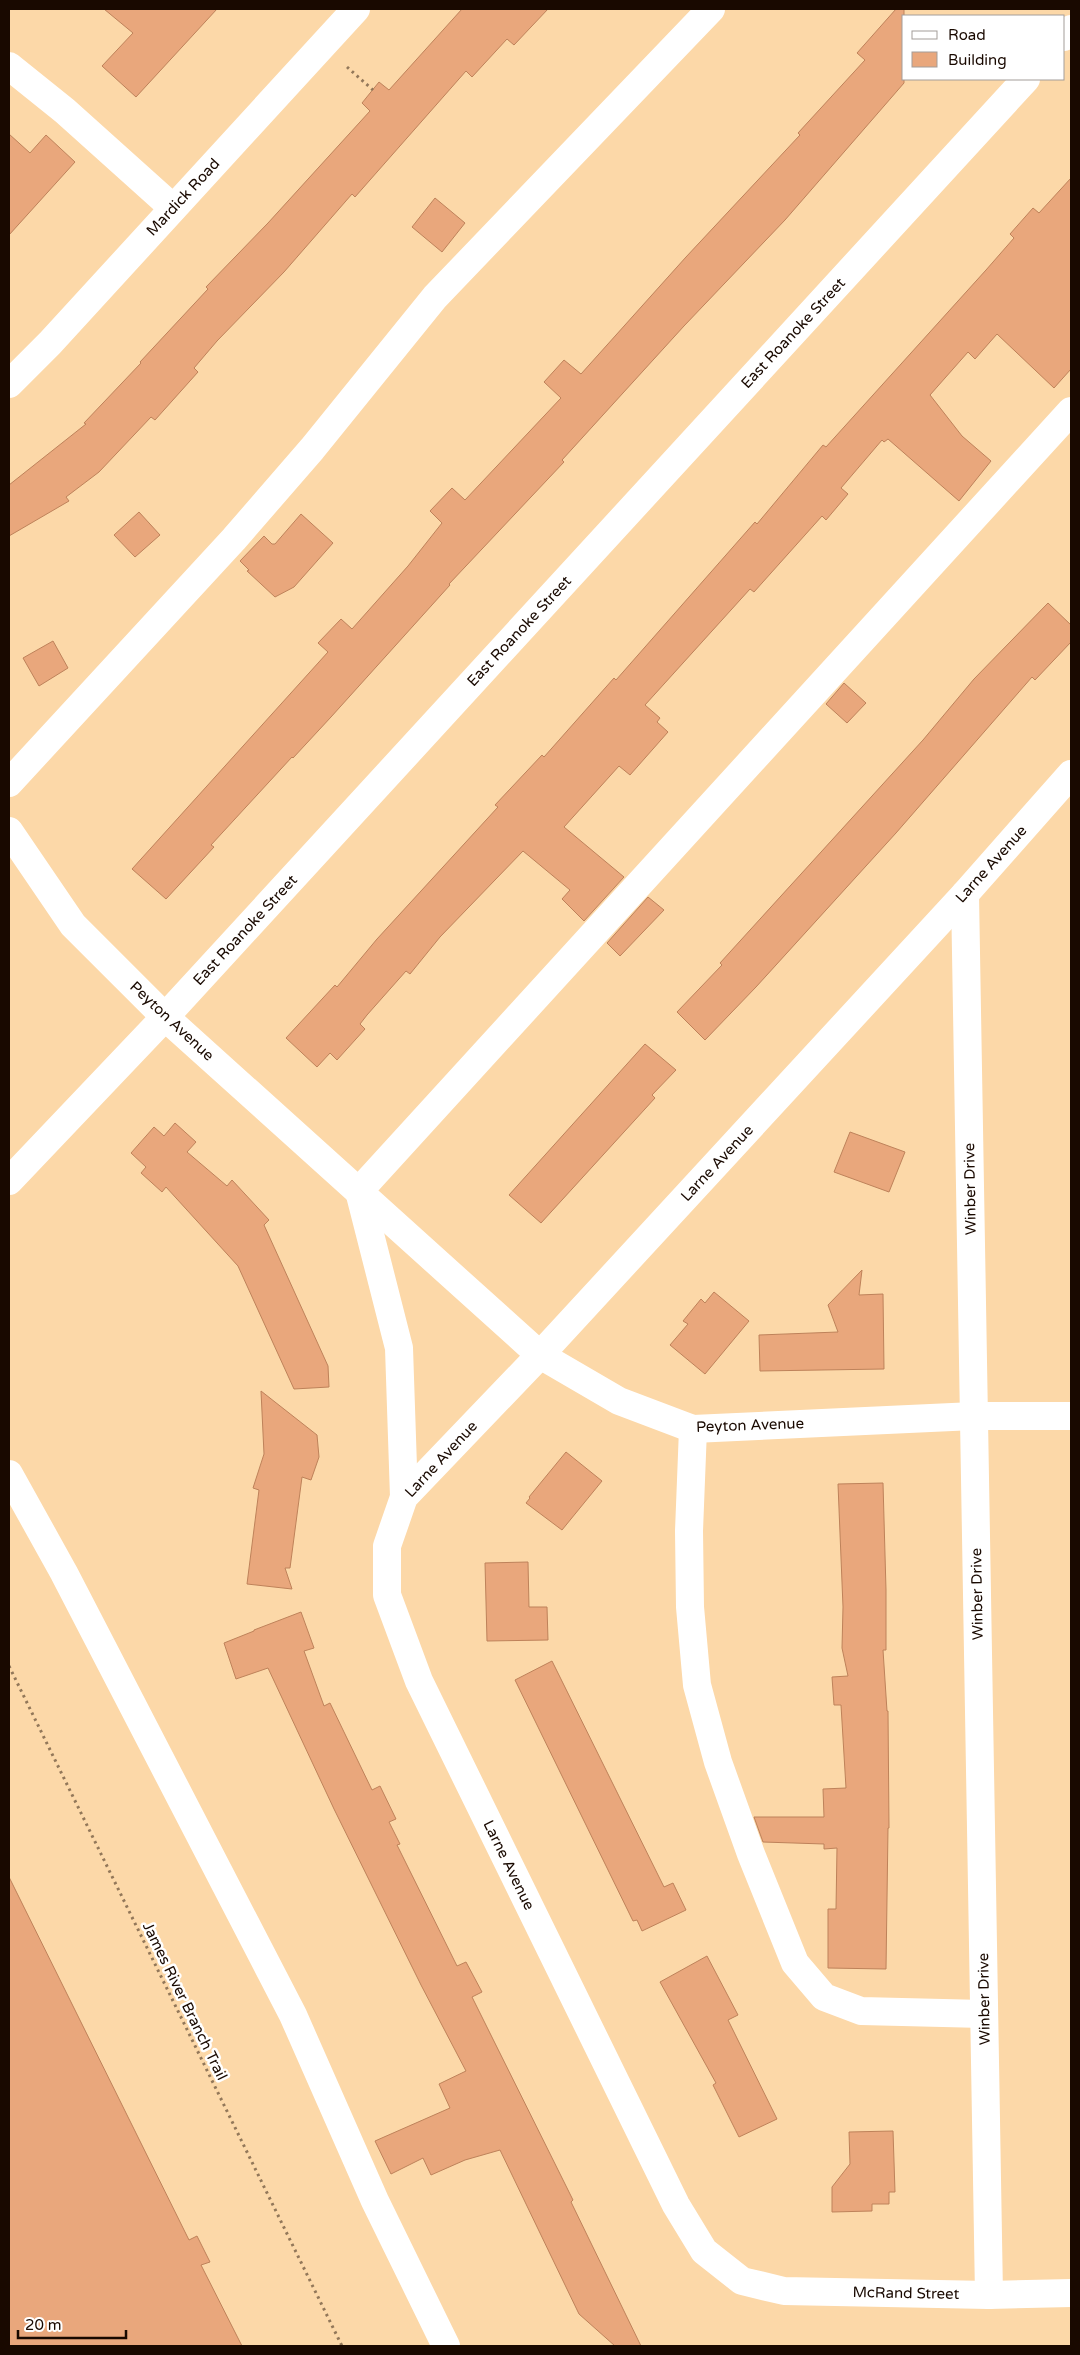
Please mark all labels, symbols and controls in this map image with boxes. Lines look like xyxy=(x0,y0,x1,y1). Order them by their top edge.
legend xyxy=(902,15,1065,80)
text: Road xyxy=(948,26,986,44)
text: Building xyxy=(948,51,1007,69)
street label: Mardick Road xyxy=(143,155,223,239)
street label: East Roanoke Street xyxy=(737,274,849,392)
street label: East Roanoke Street xyxy=(463,572,575,690)
street label: Larne Avenue xyxy=(952,822,1030,906)
street label: East Roanoke Street xyxy=(189,871,301,989)
street label: Peyton Avenue xyxy=(126,978,218,1064)
street label: Larne Avenue xyxy=(677,1121,757,1205)
street label: Winber Drive xyxy=(960,1143,980,1235)
street label: Peyton Avenue xyxy=(696,1414,804,1436)
street label: Larne Avenue xyxy=(401,1417,481,1501)
street label: Winber Drive xyxy=(967,1548,987,1640)
street label: Larne Avenue xyxy=(479,1817,539,1913)
street label: James River Branch Trail xyxy=(139,1919,231,2083)
street label: Winber Drive xyxy=(974,1953,994,2045)
street label: McRand Street xyxy=(852,2283,960,2303)
scale bar xyxy=(18,2308,125,2340)
text: 20 m xyxy=(25,2316,62,2334)

